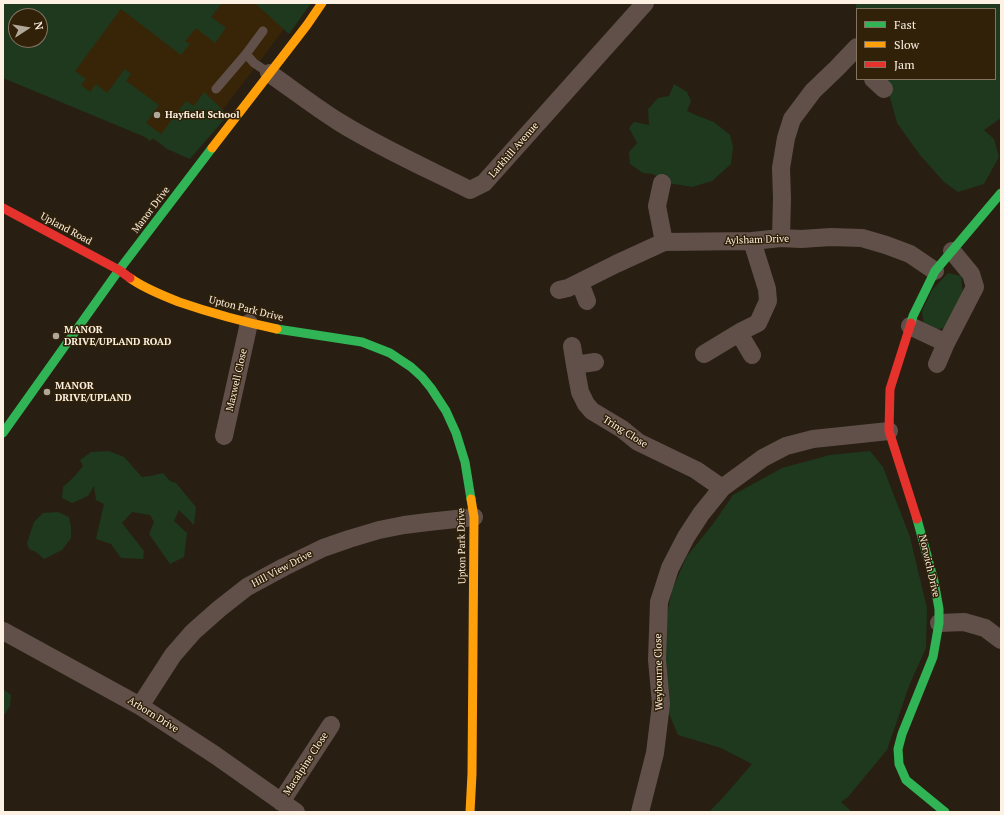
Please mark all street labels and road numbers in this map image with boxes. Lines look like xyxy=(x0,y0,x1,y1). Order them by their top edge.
street label: Larkhill Avenue xyxy=(487,120,541,180)
street label: Manor Drive xyxy=(130,184,172,236)
street label: Upland Road xyxy=(38,210,94,248)
street label: Aylsham Drive xyxy=(725,233,789,247)
street label: Upton Park Drive xyxy=(208,294,284,324)
street label: Maxwell Close xyxy=(224,348,250,412)
street label: Tring Close xyxy=(600,413,650,451)
street label: Upton Park Drive xyxy=(455,508,469,584)
street label: Norwich Drive xyxy=(916,534,942,598)
street label: Hill View Drive xyxy=(250,548,314,590)
street label: Weybourne Close xyxy=(652,633,666,711)
street label: Arborn Drive xyxy=(125,695,181,735)
street label: Macalpine Close xyxy=(281,730,331,798)

